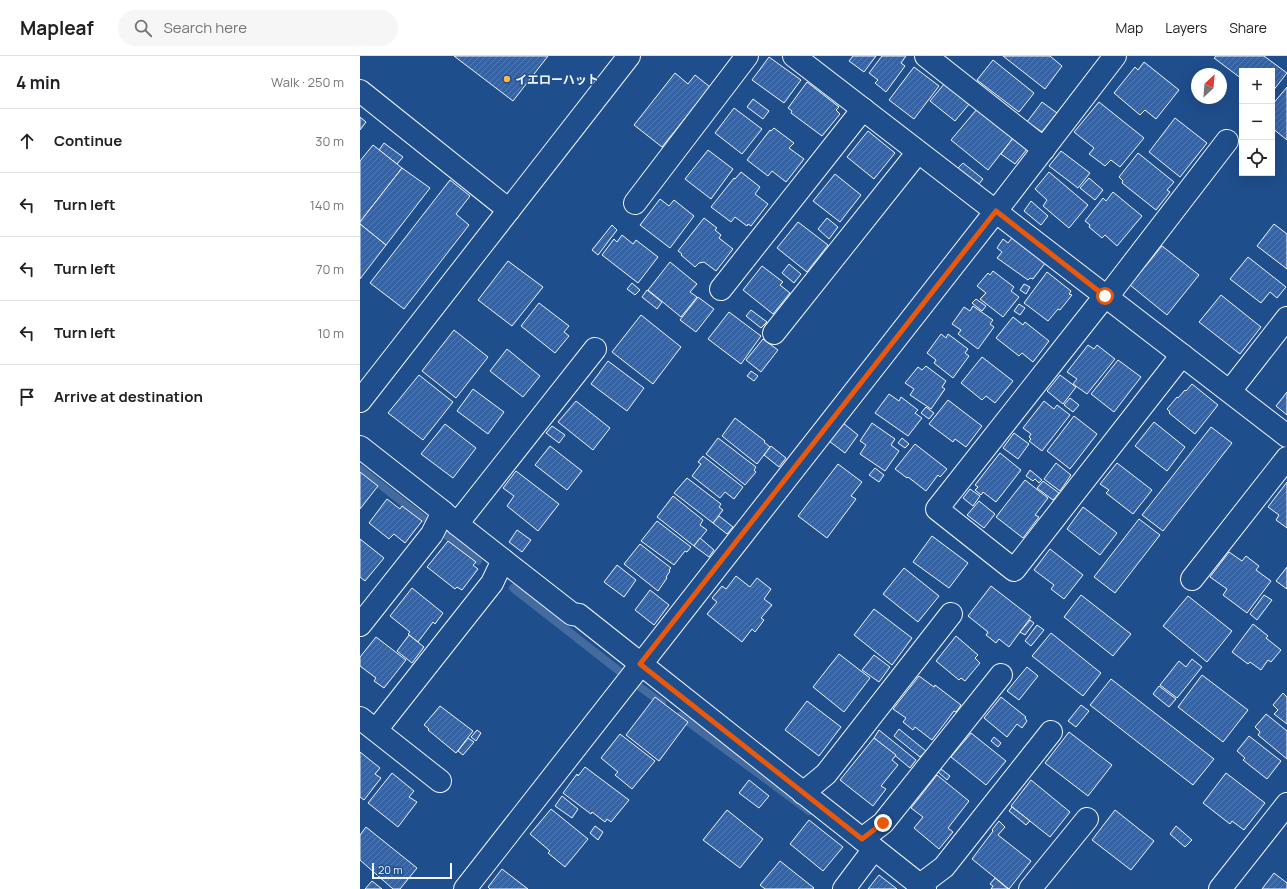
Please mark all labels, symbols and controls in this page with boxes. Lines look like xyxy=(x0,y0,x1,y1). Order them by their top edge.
search box xyxy=(118,10,398,46)
text: Mapleaf xyxy=(20,15,94,41)
icon: search xyxy=(132,17,154,39)
text: Search here xyxy=(164,17,247,38)
text: Map xyxy=(1115,18,1143,37)
text: Layers xyxy=(1165,18,1207,37)
text: Share xyxy=(1229,18,1267,37)
north arrow xyxy=(1191,68,1227,104)
map controls xyxy=(1239,68,1275,176)
button: + xyxy=(1239,68,1275,104)
text: 4 min xyxy=(16,71,60,94)
place label: イエローハット xyxy=(515,71,599,88)
text: Walk · 250 m xyxy=(271,73,344,91)
marker: イエローハット xyxy=(502,74,512,84)
button: − xyxy=(1239,104,1275,140)
icon: ahead xyxy=(16,130,38,152)
text: Continue xyxy=(54,130,122,151)
text: 30 m xyxy=(315,132,344,150)
button: locate xyxy=(1239,140,1275,176)
icon: left xyxy=(16,194,38,216)
text: Turn left xyxy=(54,194,116,215)
text: 140 m xyxy=(310,196,344,214)
icon: left xyxy=(16,258,38,280)
text: Turn left xyxy=(54,258,116,279)
text: 70 m xyxy=(316,260,344,278)
route start xyxy=(1096,287,1114,305)
icon: left xyxy=(16,322,38,344)
text: Turn left xyxy=(54,322,116,343)
text: 10 m xyxy=(317,324,344,342)
icon: arrive xyxy=(16,386,38,408)
text: Arrive at destination xyxy=(54,386,203,407)
route end xyxy=(874,814,892,832)
scale bar xyxy=(372,861,452,880)
text: 20 m xyxy=(378,862,403,877)

